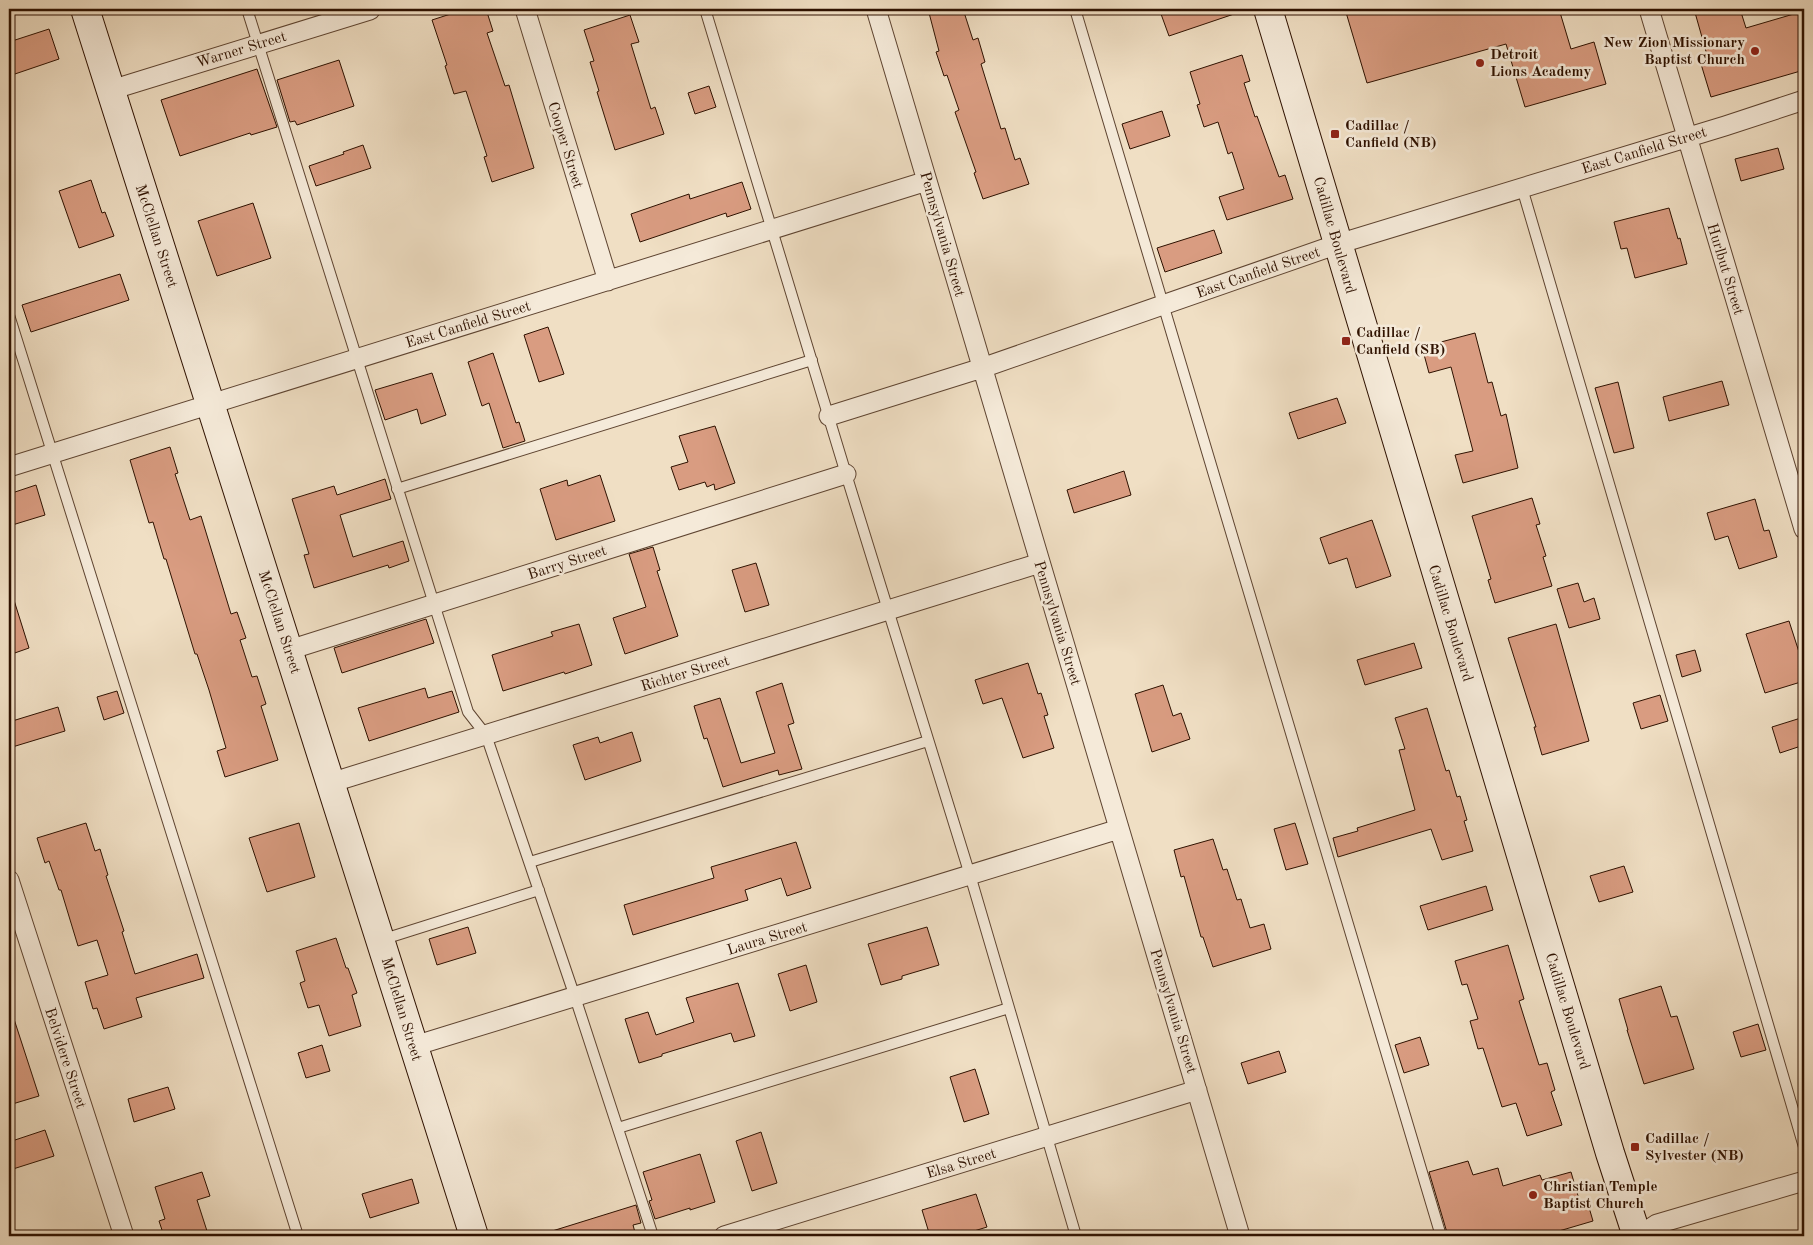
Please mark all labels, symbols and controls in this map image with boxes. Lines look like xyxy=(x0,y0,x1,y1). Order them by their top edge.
street label: Warner Street xyxy=(195,30,288,71)
place label: New Zion Missionary Baptist Church xyxy=(1603,36,1745,68)
marker: New Zion Missionary Baptist Church xyxy=(1749,45,1761,57)
place label: Detroit Lions Academy xyxy=(1490,48,1592,80)
marker: Detroit Lions Academy xyxy=(1474,57,1486,69)
street label: Cooper Street xyxy=(544,100,585,191)
place label: Cadillac / Canfield (NB) xyxy=(1345,119,1436,151)
street label: East Canfield Street xyxy=(1580,125,1709,178)
marker: Cadillac / Canfield (NB) xyxy=(1329,128,1341,140)
street label: Pennsylvania Street xyxy=(917,170,967,299)
street label: Cadillac Boulevard xyxy=(1310,175,1358,296)
street label: McClellan Street xyxy=(132,183,179,290)
street label: Hurlbut Street xyxy=(1704,222,1746,317)
street label: East Canfield Street xyxy=(1195,245,1322,302)
street label: East Canfield Street xyxy=(404,299,533,352)
place label: Cadillac / Canfield (SB) xyxy=(1356,326,1445,358)
marker: Cadillac / Canfield (SB) xyxy=(1340,335,1352,347)
street label: Barry Street xyxy=(526,544,609,583)
street label: Pennsylvania Street xyxy=(1030,559,1083,688)
street label: Cadillac Boulevard xyxy=(1425,563,1475,684)
street label: McClellan Street xyxy=(255,569,302,676)
street label: Richter Street xyxy=(639,654,732,695)
street label: Laura Street xyxy=(726,920,809,959)
street label: Pennsylvania Street xyxy=(1146,947,1199,1076)
street label: Cadillac Boulevard xyxy=(1542,951,1592,1072)
street label: McClellan Street xyxy=(378,956,423,1063)
street label: Belvidere Street xyxy=(41,1006,88,1111)
place label: Cadillac / Sylvester (NB) xyxy=(1645,1132,1744,1164)
marker: Cadillac / Sylvester (NB) xyxy=(1629,1141,1641,1153)
street label: Elsa Street xyxy=(925,1147,998,1182)
place label: Christian Temple Baptist Church xyxy=(1543,1180,1657,1212)
marker: Christian Temple Baptist Church xyxy=(1527,1189,1539,1201)

